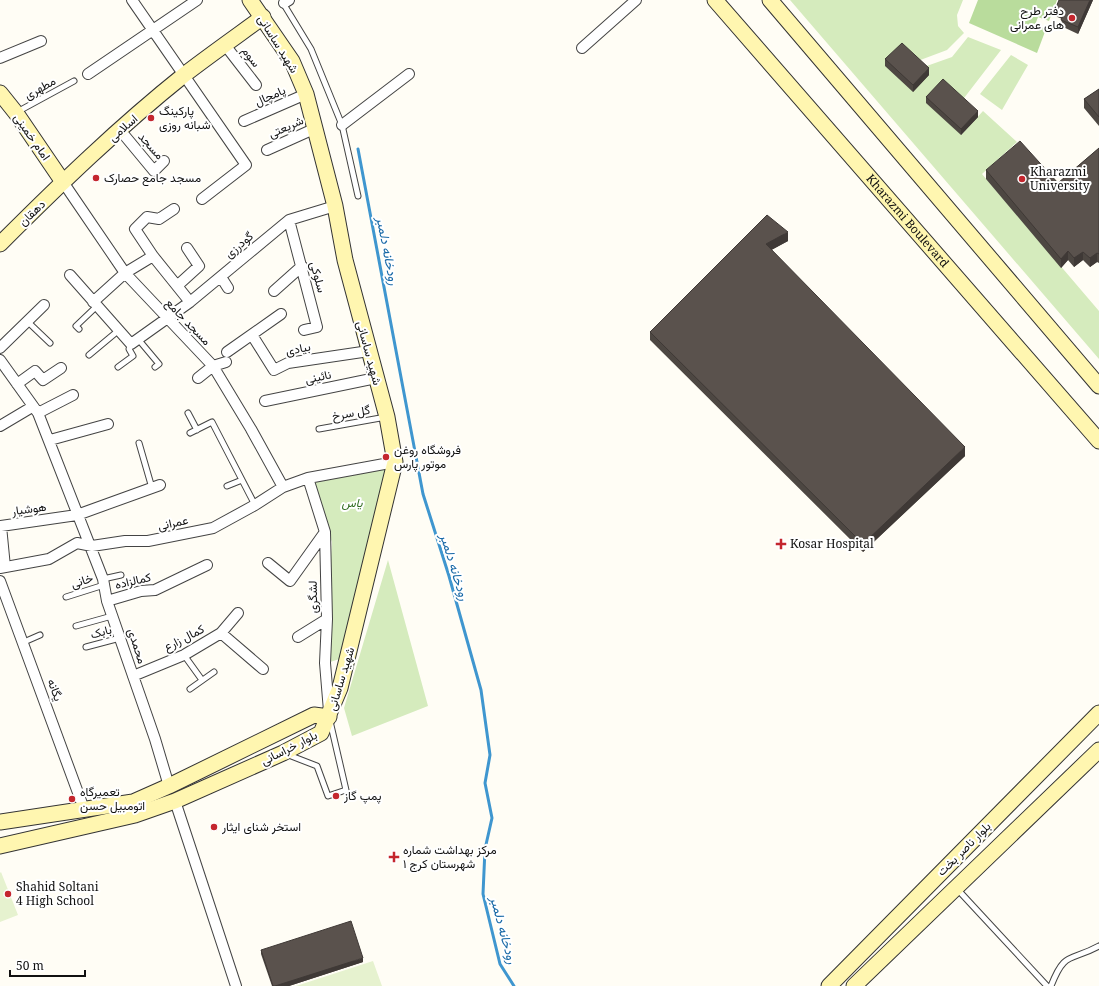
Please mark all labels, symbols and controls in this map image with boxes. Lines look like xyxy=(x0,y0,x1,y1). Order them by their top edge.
place label: دفتر طرح های عمرانی xyxy=(1010,2,1064,33)
street label: شهید ساسانی xyxy=(254,11,303,76)
marker: دفتر طرح های عمرانی xyxy=(1067,13,1077,23)
street label: سوم xyxy=(238,43,265,71)
street label: مطهری xyxy=(21,72,59,103)
street label: پامچال xyxy=(252,81,288,110)
place label: پارکینگ شبانه روزی xyxy=(159,102,210,133)
street label: امام خمینی xyxy=(10,110,55,164)
street label: اسلامی xyxy=(104,110,141,145)
street label: شریعتی xyxy=(266,111,306,142)
marker: پارکینگ شبانه روزی xyxy=(146,113,156,123)
street label: مسجد xyxy=(135,128,168,163)
place label: Kharazmi University xyxy=(1030,163,1090,194)
place label: مسجد جامع حصارک xyxy=(104,169,201,187)
street label: Kharazmi Boulevard xyxy=(862,170,954,271)
marker: مسجد جامع حصارک xyxy=(91,173,101,183)
marker: Kharazmi University xyxy=(1017,174,1027,184)
street label: دهقان xyxy=(14,195,49,230)
water label: رودخانه دلمبر xyxy=(372,214,404,287)
street label: گودرزی xyxy=(221,228,257,262)
street label: سلوکی xyxy=(306,259,331,294)
street label: مسجد جامع xyxy=(161,295,215,349)
street label: شهید ساسانی xyxy=(353,319,386,387)
street label: بیادی xyxy=(284,338,312,359)
street label: نائینی xyxy=(303,365,333,388)
street label: گل سرخ xyxy=(330,401,372,425)
place label: فروشگاه روغن موتور پارس xyxy=(394,441,461,472)
marker: فروشگاه روغن موتور پارس xyxy=(381,452,391,462)
park label: یاس xyxy=(341,494,363,511)
street label: هوشیار xyxy=(10,498,47,519)
street label: عمرانی xyxy=(156,511,190,534)
water label: رودخانه دلمبر xyxy=(436,530,474,603)
place label: Kosar Hospital xyxy=(790,535,874,552)
marker: Kosar Hospital xyxy=(775,538,787,550)
street label: کمالزاده xyxy=(113,568,153,593)
street label: خانی xyxy=(69,569,95,592)
street label: لشگری xyxy=(304,580,321,614)
street label: کمال زارع xyxy=(160,620,208,656)
street label: بابک xyxy=(88,621,113,643)
street label: محمدی xyxy=(124,626,151,666)
street label: شهید ساسانی xyxy=(323,645,358,713)
street label: یگانه xyxy=(44,676,67,704)
street label: بلوار خراسانی xyxy=(258,726,320,769)
place label: تعمیرگاه اتومبیل حسن xyxy=(80,783,145,814)
place label: پمپ گاز xyxy=(343,787,382,804)
marker: پمپ گاز xyxy=(331,791,341,801)
marker: تعمیرگاه اتومبیل حسن xyxy=(67,794,77,804)
place label: استخر شنای ایثار xyxy=(221,818,301,835)
street label: بلوار ناصر بخت xyxy=(933,818,994,879)
marker: استخر شنای ایثار xyxy=(209,822,219,832)
place label: مرکز بهداشت شماره ۱ شهرستان کرج xyxy=(403,841,497,873)
marker: مرکز بهداشت شماره ۱ شهرستان کرج xyxy=(388,851,400,863)
place label: Shahid Soltani 4 High School xyxy=(16,878,99,909)
marker: Shahid Soltani 4 High School xyxy=(3,889,13,899)
water label: رودخانه دلمبر xyxy=(486,893,522,966)
scale bar xyxy=(10,952,85,978)
text: 50 m xyxy=(16,957,44,974)

